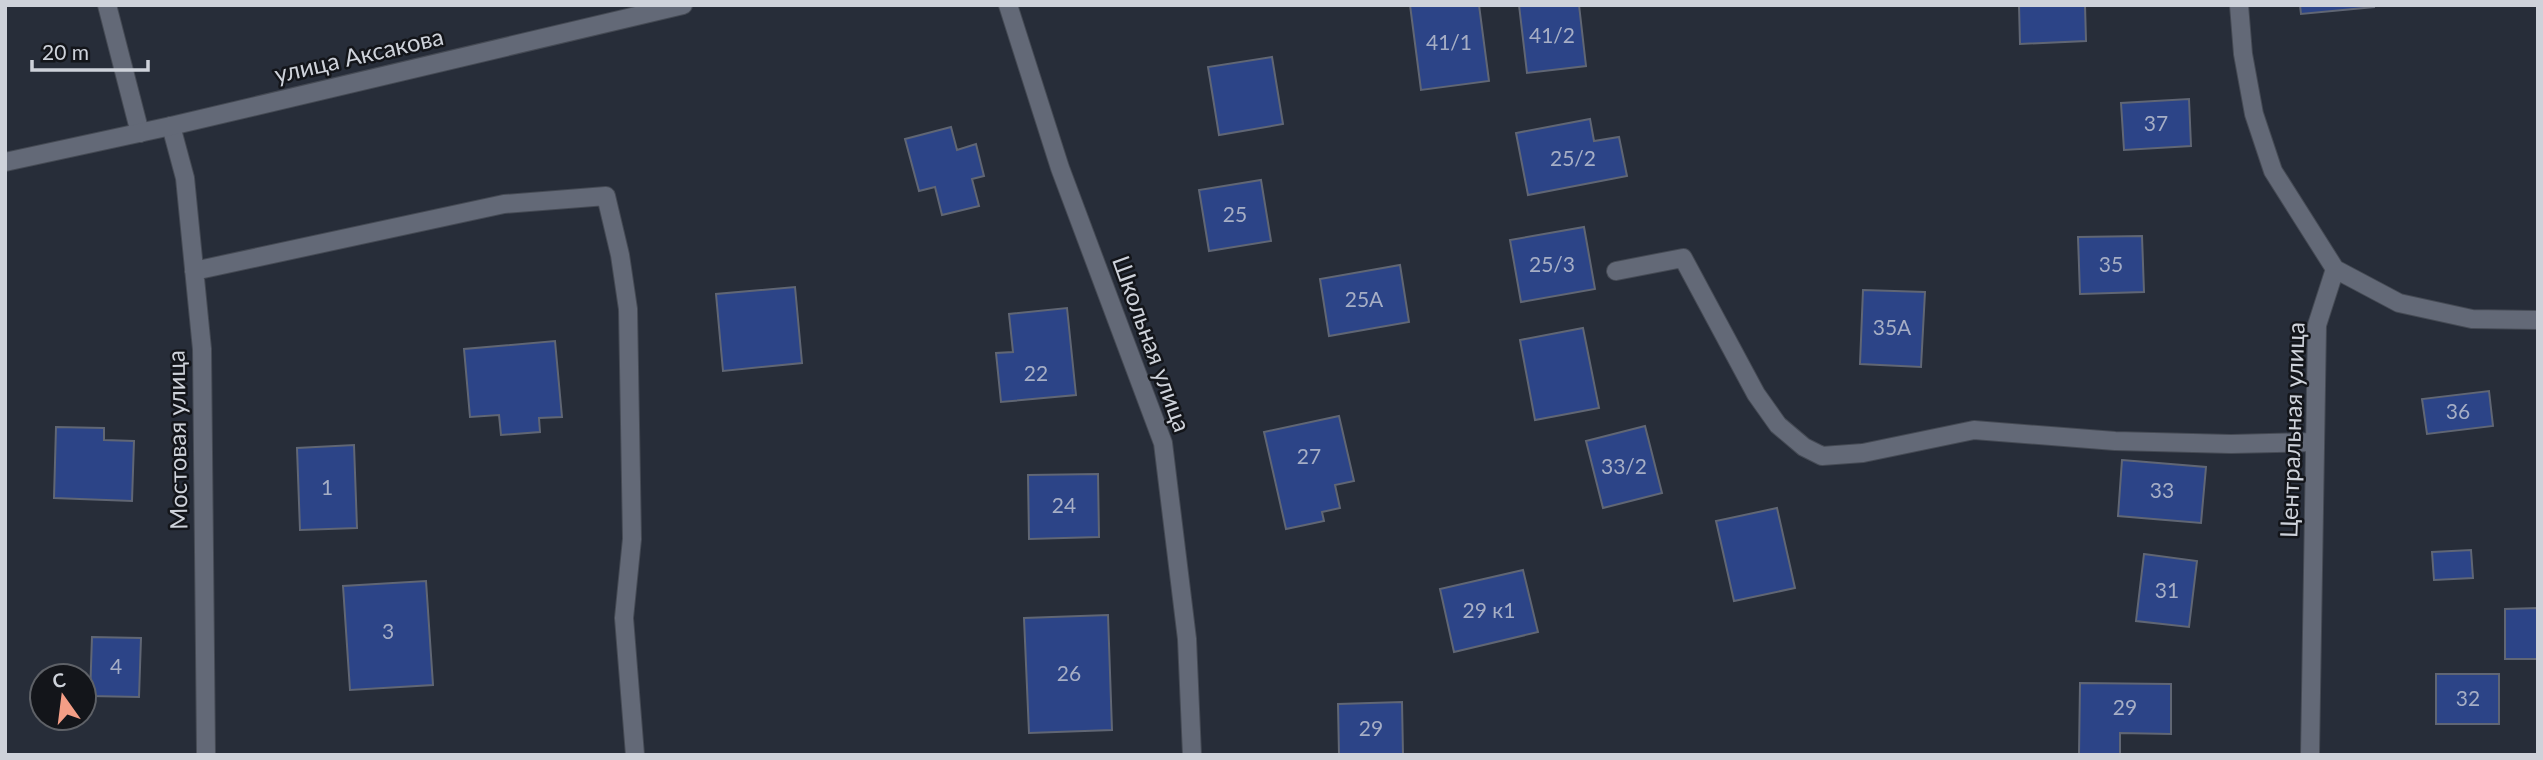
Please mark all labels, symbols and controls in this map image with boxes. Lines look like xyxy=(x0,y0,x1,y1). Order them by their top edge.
street label: улица Аксакова xyxy=(271,21,446,88)
house number: 41/2 xyxy=(1529,22,1575,47)
scale bar xyxy=(32,28,147,72)
house number: 41/1 xyxy=(1426,29,1472,54)
text: 20 m xyxy=(42,39,89,64)
house number: 37 xyxy=(2144,110,2168,135)
house number: 25/2 xyxy=(1550,145,1596,170)
house number: 25 xyxy=(1223,201,1247,226)
street label: Школьная улица xyxy=(1107,251,1198,436)
house number: 25/3 xyxy=(1529,251,1575,276)
house number: 35 xyxy=(2099,251,2123,276)
house number: 25А xyxy=(1345,286,1384,311)
house number: 35А xyxy=(1873,314,1912,339)
street label: Центральная улица xyxy=(2273,321,2310,538)
street label: Мостовая улица xyxy=(160,350,193,530)
house number: 22 xyxy=(1024,360,1048,385)
house number: 36 xyxy=(2446,398,2470,423)
house number: 27 xyxy=(1297,443,1321,468)
house number: 33/2 xyxy=(1601,453,1647,478)
house number: 1 xyxy=(321,474,333,499)
house number: 33 xyxy=(2150,477,2174,502)
house number: 24 xyxy=(1052,492,1076,517)
house number: 31 xyxy=(2155,577,2179,602)
house number: 29 к1 xyxy=(1463,597,1515,622)
house number: 3 xyxy=(382,618,394,643)
house number: 4 xyxy=(110,653,122,678)
house number: 26 xyxy=(1057,660,1081,685)
north arrow xyxy=(28,662,98,732)
text: С xyxy=(50,667,68,693)
house number: 32 xyxy=(2456,685,2480,710)
house number: 29 xyxy=(2113,694,2137,719)
house number: 29 xyxy=(1359,715,1383,740)

